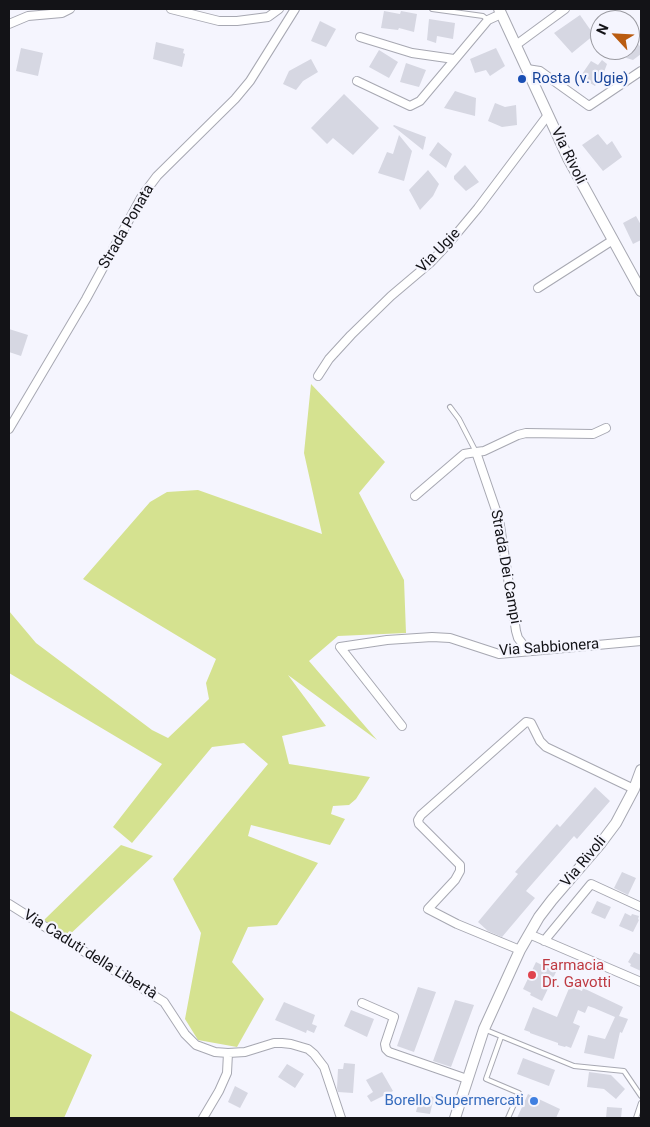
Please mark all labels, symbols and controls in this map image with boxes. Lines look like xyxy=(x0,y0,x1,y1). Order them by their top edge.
north arrow xyxy=(590,10,640,60)
text: N xyxy=(593,21,612,37)
place label: Rosta (v. Ugie) xyxy=(532,70,629,88)
marker: Rosta (v. Ugie) xyxy=(516,73,528,85)
street label: Via Rivoli xyxy=(547,125,589,187)
street label: Strada Ponata xyxy=(96,182,158,272)
street label: Via Ugie xyxy=(413,225,465,277)
street label: Strada Dei Campi xyxy=(486,509,524,625)
street label: Via Sabbionera xyxy=(498,636,600,660)
street label: Via Rivoli xyxy=(558,833,610,891)
street label: Via Caduti della Libertà xyxy=(20,907,160,1003)
place label: Farmacia Dr. Gavotti xyxy=(542,957,611,992)
marker: Farmacia Dr. Gavotti xyxy=(526,969,538,981)
place label: Borello Supermercati xyxy=(384,1092,524,1110)
marker: Borello Supermercati xyxy=(528,1095,540,1107)

